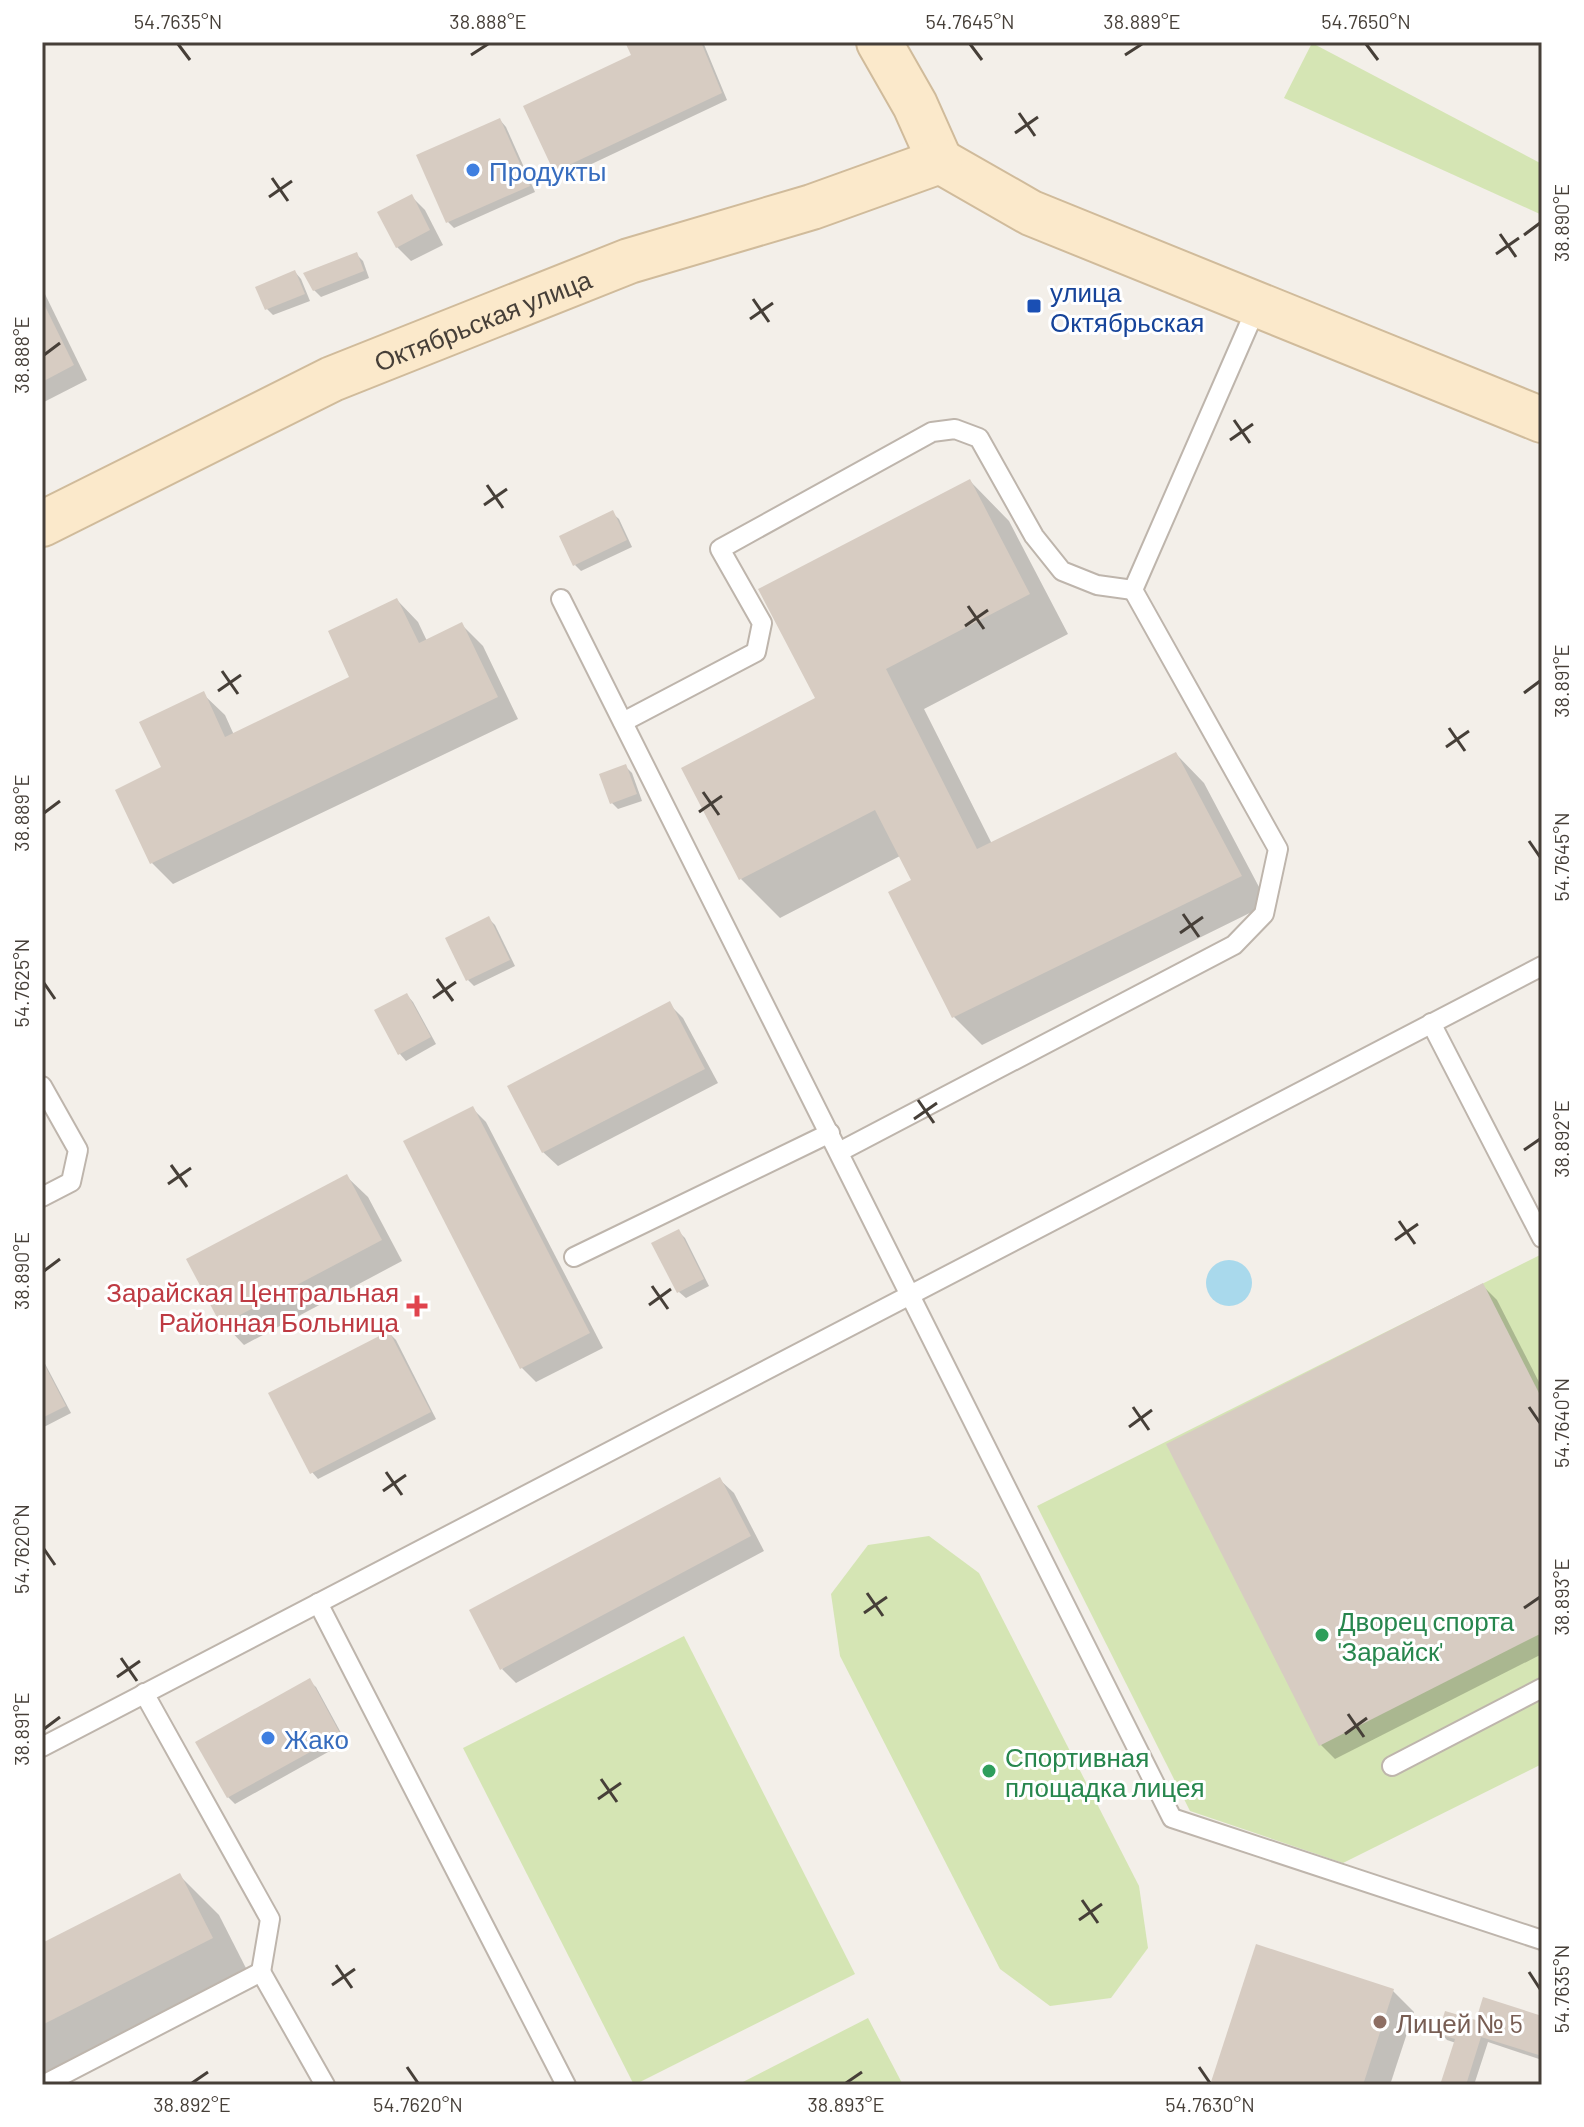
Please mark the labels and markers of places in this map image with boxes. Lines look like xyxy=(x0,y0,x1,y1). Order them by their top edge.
place label: Продукты xyxy=(489,155,606,186)
marker: Продукты xyxy=(464,161,482,179)
place label: улица Октябрьская xyxy=(1050,276,1204,337)
marker: улица Октябрьская xyxy=(1025,297,1043,315)
place label: Зарайская Центральная Районная Больница xyxy=(106,1276,400,1337)
marker: Зарайская Центральная Районная Больница xyxy=(406,1295,428,1317)
place label: Дворец спорта 'Зарайск' xyxy=(1338,1605,1515,1666)
marker: Дворец спорта 'Зарайск' xyxy=(1313,1626,1331,1644)
place label: Жако xyxy=(284,1723,349,1754)
marker: Жако xyxy=(259,1729,277,1747)
place label: Спортивная площадка лицея xyxy=(1005,1741,1204,1802)
marker: Спортивная площадка лицея xyxy=(980,1762,998,1780)
place label: Лицей № 5 xyxy=(1396,2007,1523,2038)
marker: Лицей № 5 xyxy=(1371,2013,1389,2031)

